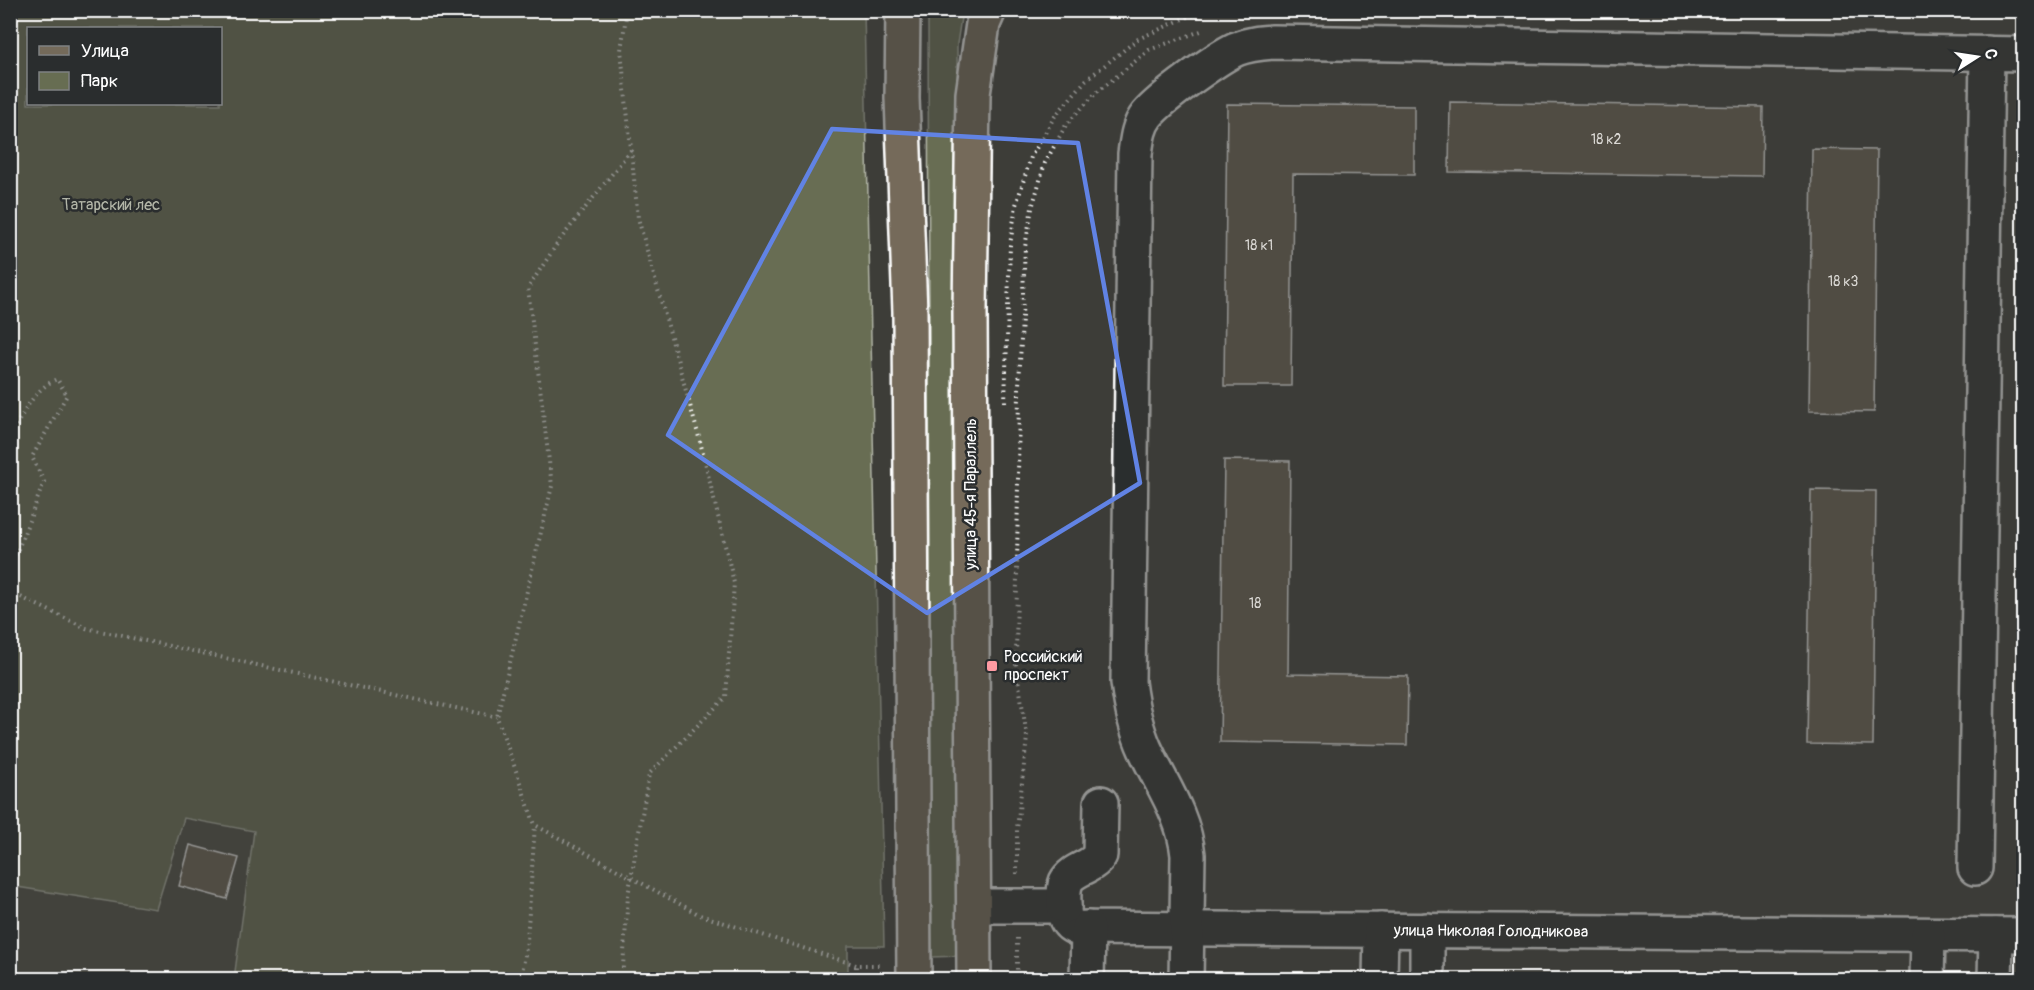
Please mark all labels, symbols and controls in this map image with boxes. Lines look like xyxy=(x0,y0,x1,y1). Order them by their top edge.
legend xyxy=(27,27,222,105)
north arrow xyxy=(1947,27,2007,87)
text: Улица xyxy=(81,40,129,63)
text: С xyxy=(1980,47,2002,61)
text: Парк xyxy=(81,70,118,93)
house number: 18 к2 xyxy=(1591,131,1621,148)
park label: Татарский лес xyxy=(62,195,160,215)
house number: 18 к1 xyxy=(1245,237,1273,254)
house number: 18 к3 xyxy=(1828,273,1858,290)
street label: улица 45-я Параллель xyxy=(961,418,981,571)
house number: 18 xyxy=(1249,595,1261,612)
place label: Российский проспект xyxy=(1004,647,1083,685)
marker: Российский проспект xyxy=(985,659,999,673)
street label: улица Николая Голодникова xyxy=(1393,920,1588,942)

